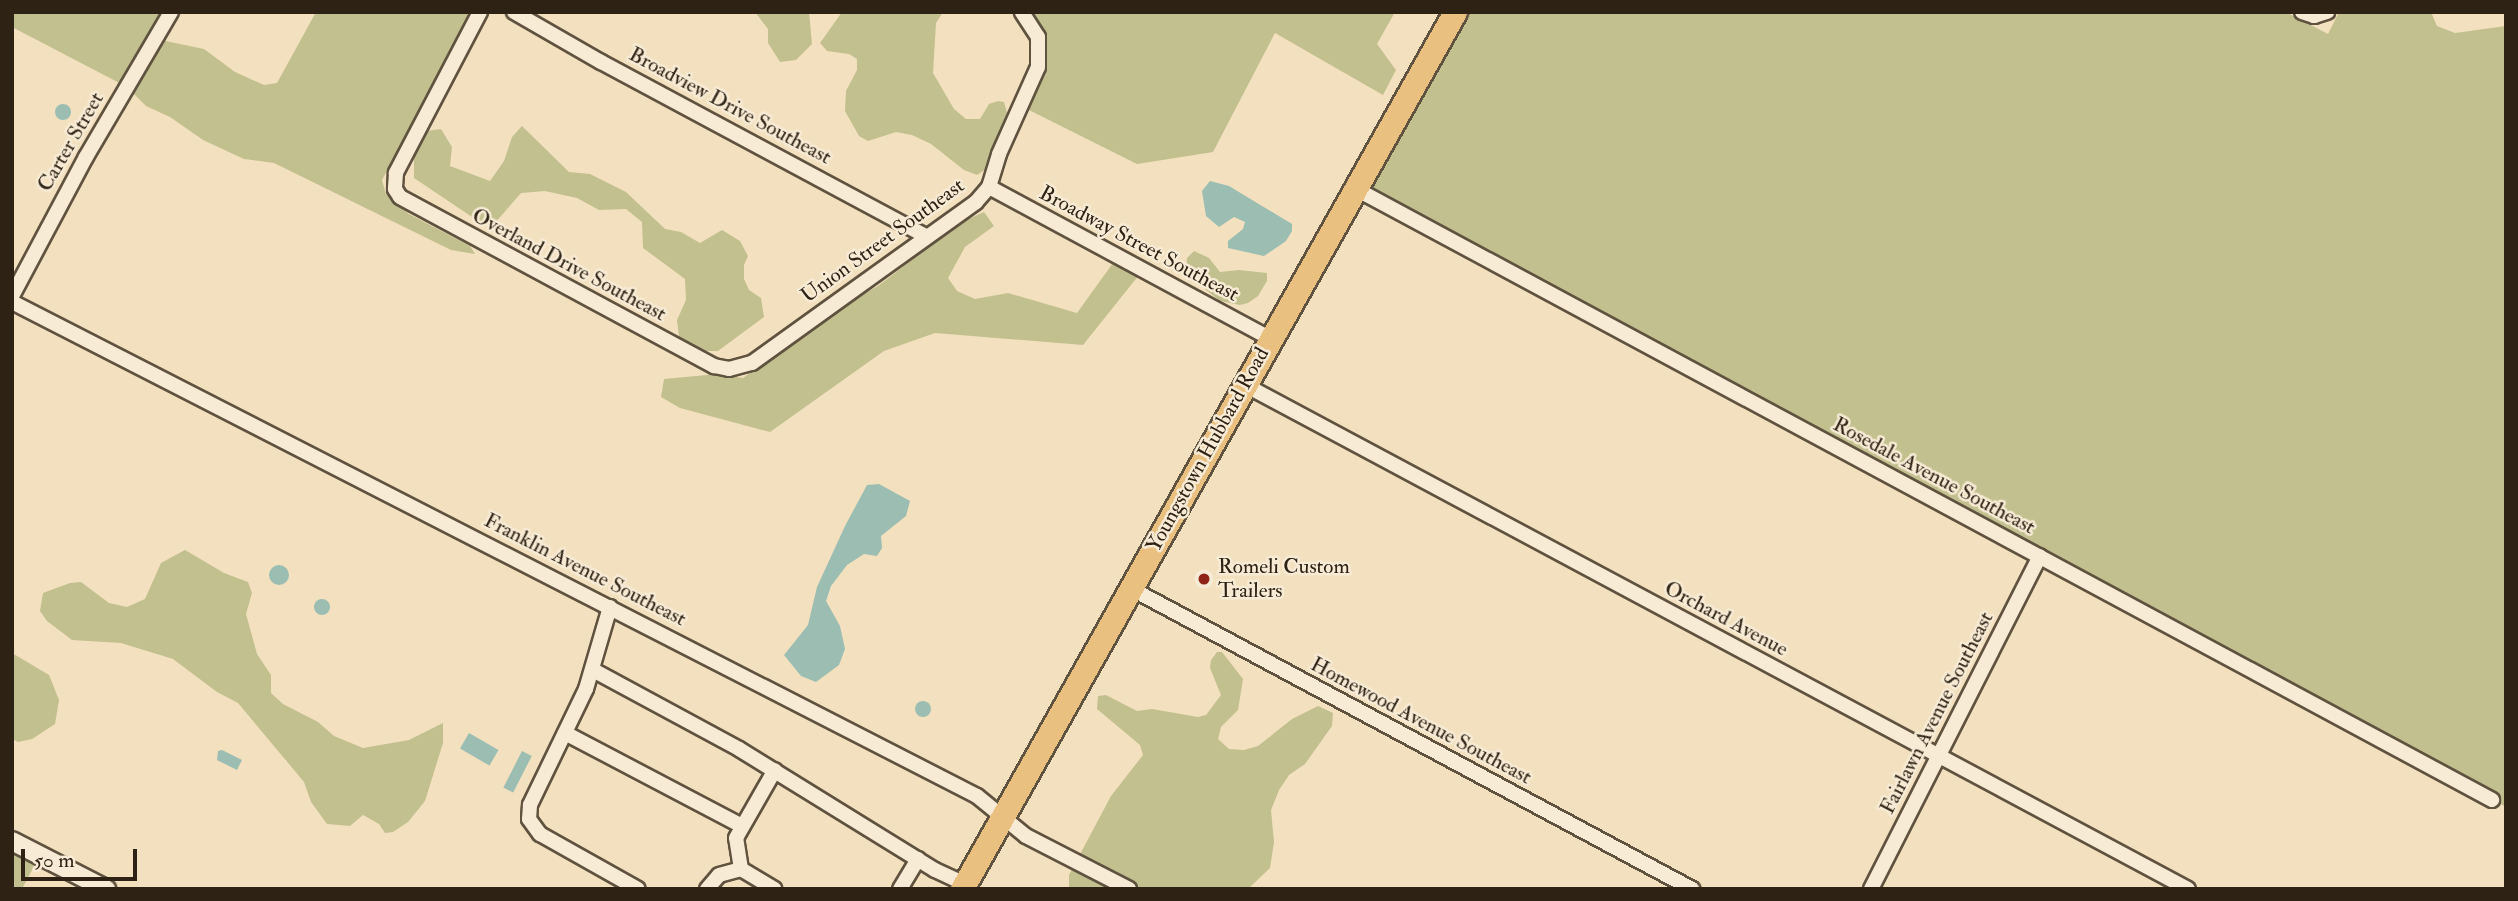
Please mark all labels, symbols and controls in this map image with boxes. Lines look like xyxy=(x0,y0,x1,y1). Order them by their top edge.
street label: Broadview Drive Southeast xyxy=(625,42,835,170)
street label: Carter Street xyxy=(33,88,109,196)
street label: Union Street Southeast xyxy=(796,173,970,309)
street label: Broadway Street Southeast xyxy=(1035,181,1243,307)
street label: Overland Drive Southeast xyxy=(468,203,670,327)
street label: Youngstown Hubbard Road xyxy=(1141,343,1275,557)
street label: Rosedale Avenue Southeast xyxy=(1829,412,2039,540)
street label: Franklin Avenue Southeast xyxy=(480,508,690,632)
place label: Romeli Custom Trailers xyxy=(1218,554,1350,604)
marker: Romeli Custom Trailers xyxy=(1196,571,1212,587)
street label: Orchard Avenue xyxy=(1660,576,1792,662)
street label: Fairlawn Avenue Southeast xyxy=(1875,608,1999,818)
street label: Homewood Avenue Southeast xyxy=(1306,652,1536,790)
scale bar xyxy=(24,834,140,878)
text: 50 m xyxy=(34,847,75,874)

